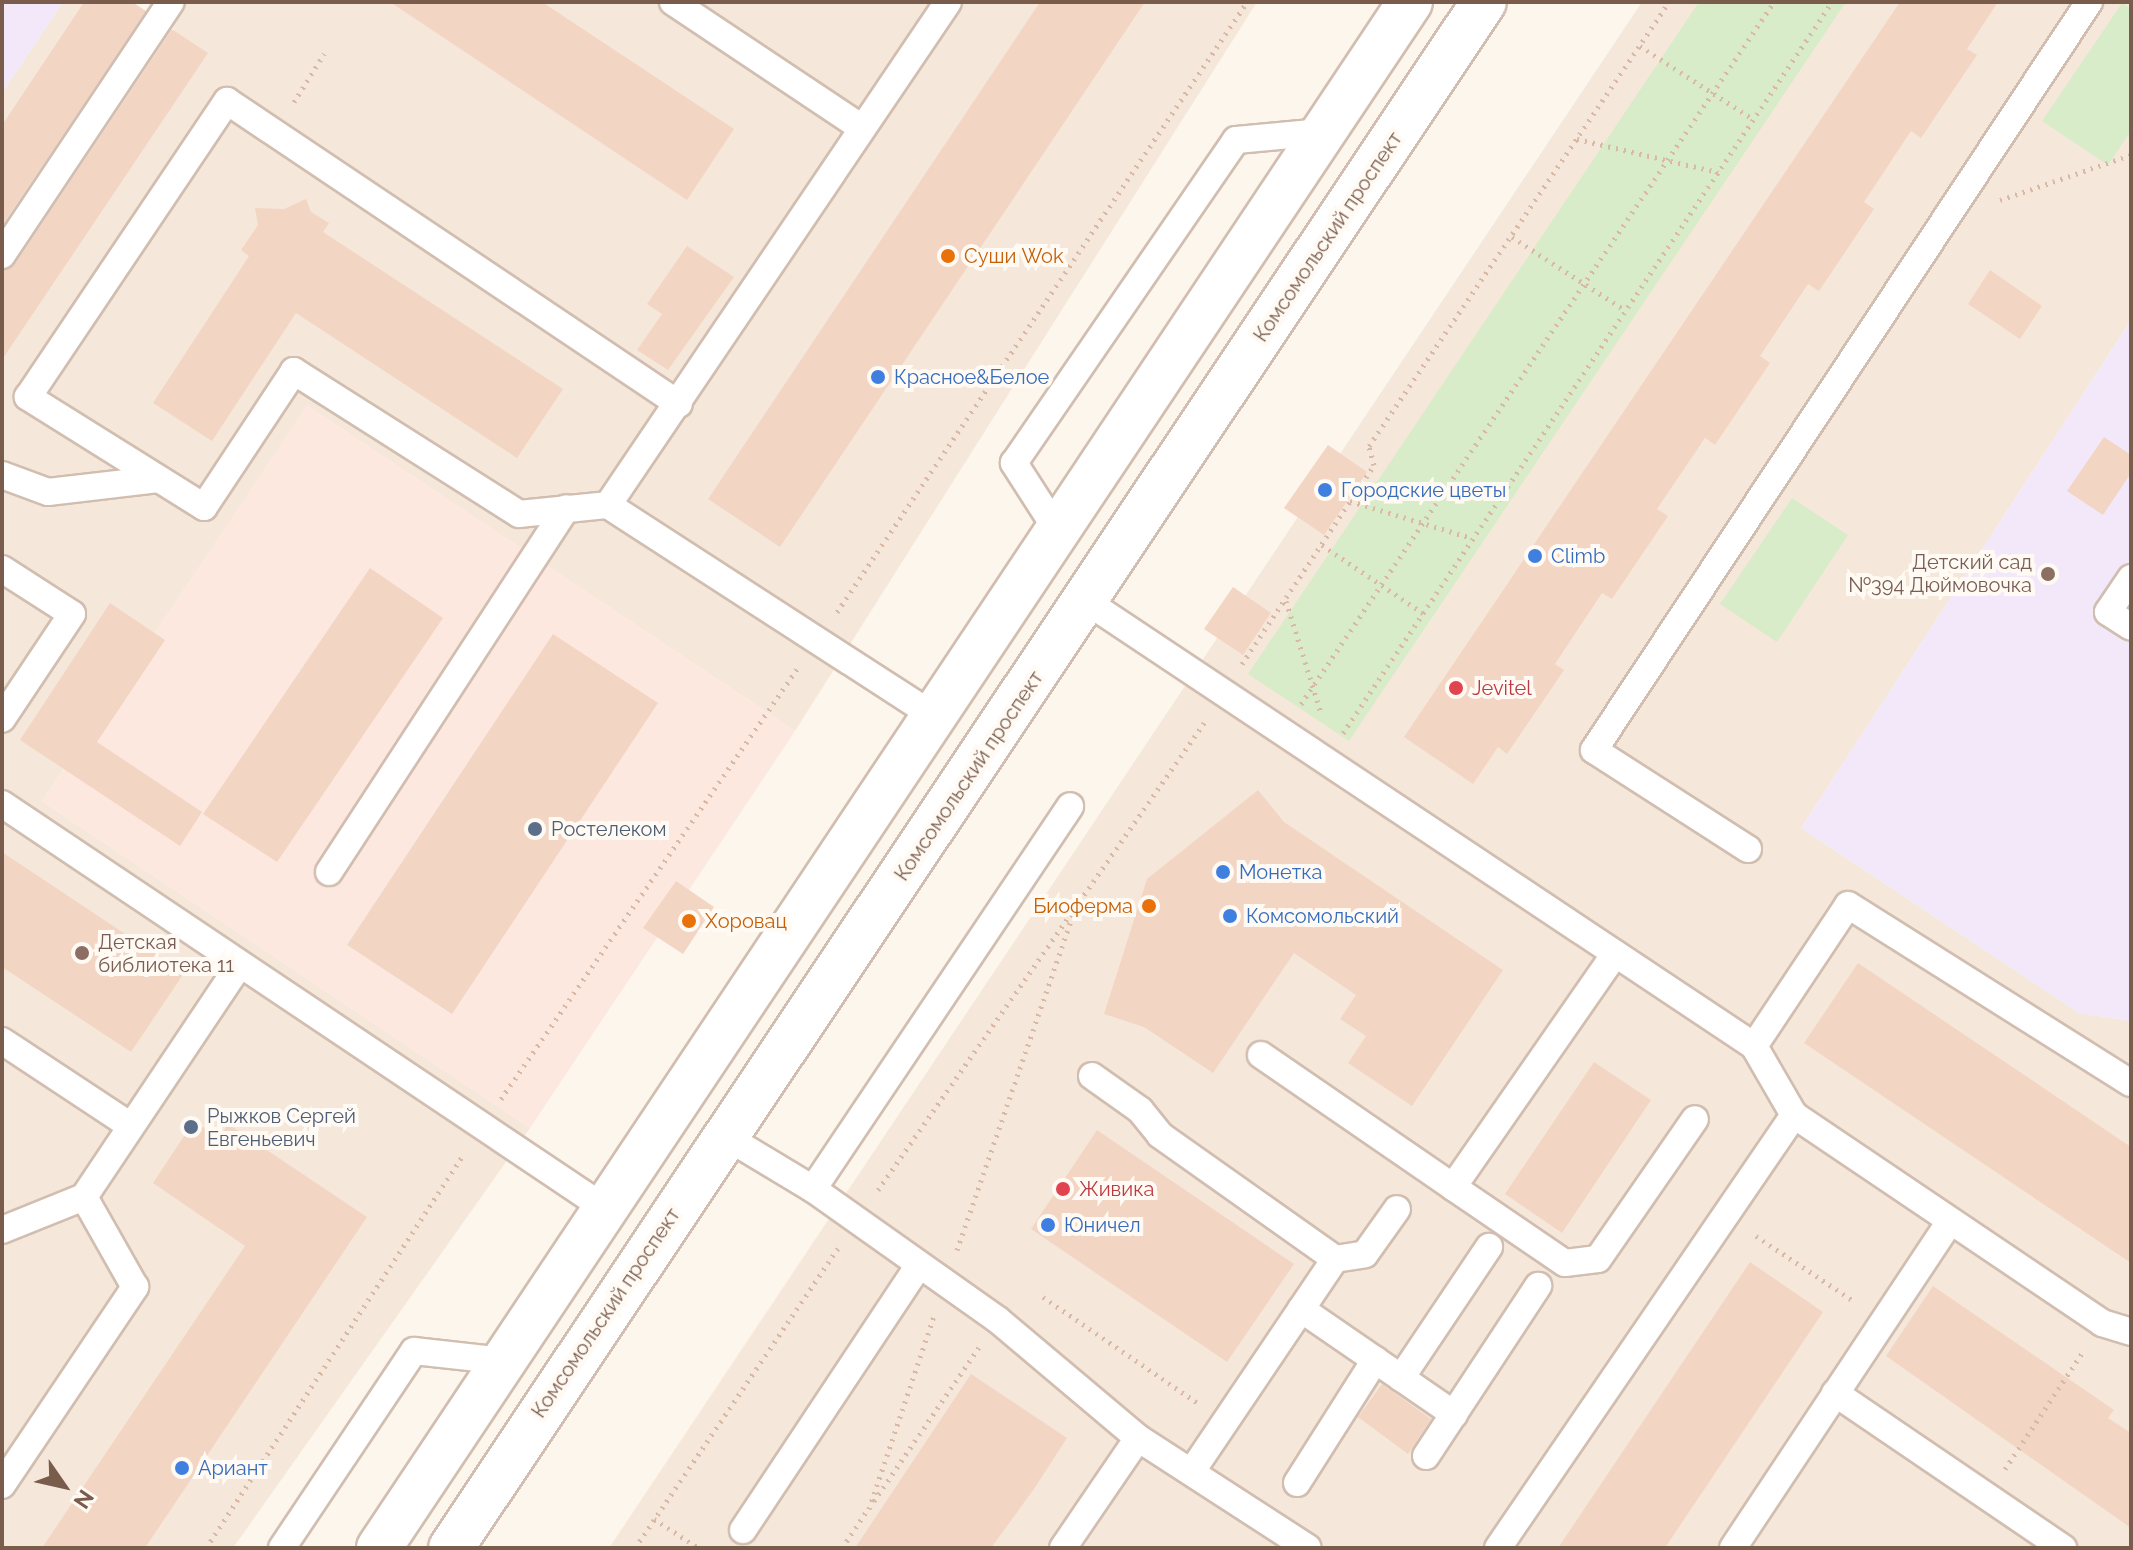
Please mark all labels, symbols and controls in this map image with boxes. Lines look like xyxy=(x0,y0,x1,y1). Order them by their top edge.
street label: Комсомольский проспект xyxy=(1249,128,1407,346)
place label: Суши Wok xyxy=(964,244,1064,268)
marker: Суши Wok xyxy=(939,247,957,265)
place label: Красное&Белое xyxy=(894,365,1049,389)
marker: Красное&Белое xyxy=(869,368,887,386)
place label: Городские цветы xyxy=(1341,478,1506,502)
marker: Городские цветы xyxy=(1316,481,1334,499)
place label: Climb xyxy=(1551,544,1605,568)
marker: Climb xyxy=(1526,547,1544,565)
place label: Детский сад №394 Дюймовочка xyxy=(1848,550,2032,597)
marker: Детский сад №394 Дюймовочка xyxy=(2039,565,2057,583)
street label: Комсомольский проспект xyxy=(890,667,1048,885)
place label: Jevitel xyxy=(1472,676,1532,700)
marker: Jevitel xyxy=(1447,679,1465,697)
place label: Ростелеком xyxy=(551,817,666,841)
marker: Ростелеком xyxy=(526,820,544,838)
place label: Монетка xyxy=(1239,860,1322,884)
marker: Монетка xyxy=(1214,863,1232,881)
place label: Биоферма xyxy=(1033,894,1133,918)
marker: Биоферма xyxy=(1140,897,1158,915)
place label: Комсомольский xyxy=(1246,904,1399,928)
marker: Комсомольский xyxy=(1221,907,1239,925)
place label: Хоровац xyxy=(705,909,787,933)
marker: Хоровац xyxy=(680,912,698,930)
place label: Детская библиотека 11 xyxy=(98,930,234,977)
marker: Детская библиотека 11 xyxy=(73,944,91,962)
place label: Рыжков Сергей Евгеньевич xyxy=(207,1104,356,1151)
marker: Рыжков Сергей Евгеньевич xyxy=(182,1118,200,1136)
place label: Живика xyxy=(1079,1177,1154,1201)
marker: Живика xyxy=(1054,1180,1072,1198)
street label: Комсомольский проспект xyxy=(527,1204,685,1422)
place label: Юничел xyxy=(1064,1213,1141,1237)
marker: Юничел xyxy=(1039,1216,1057,1234)
north arrow xyxy=(24,1446,104,1526)
place label: Ариант xyxy=(198,1456,268,1480)
marker: Ариант xyxy=(173,1459,191,1477)
text: N xyxy=(68,1485,99,1514)

